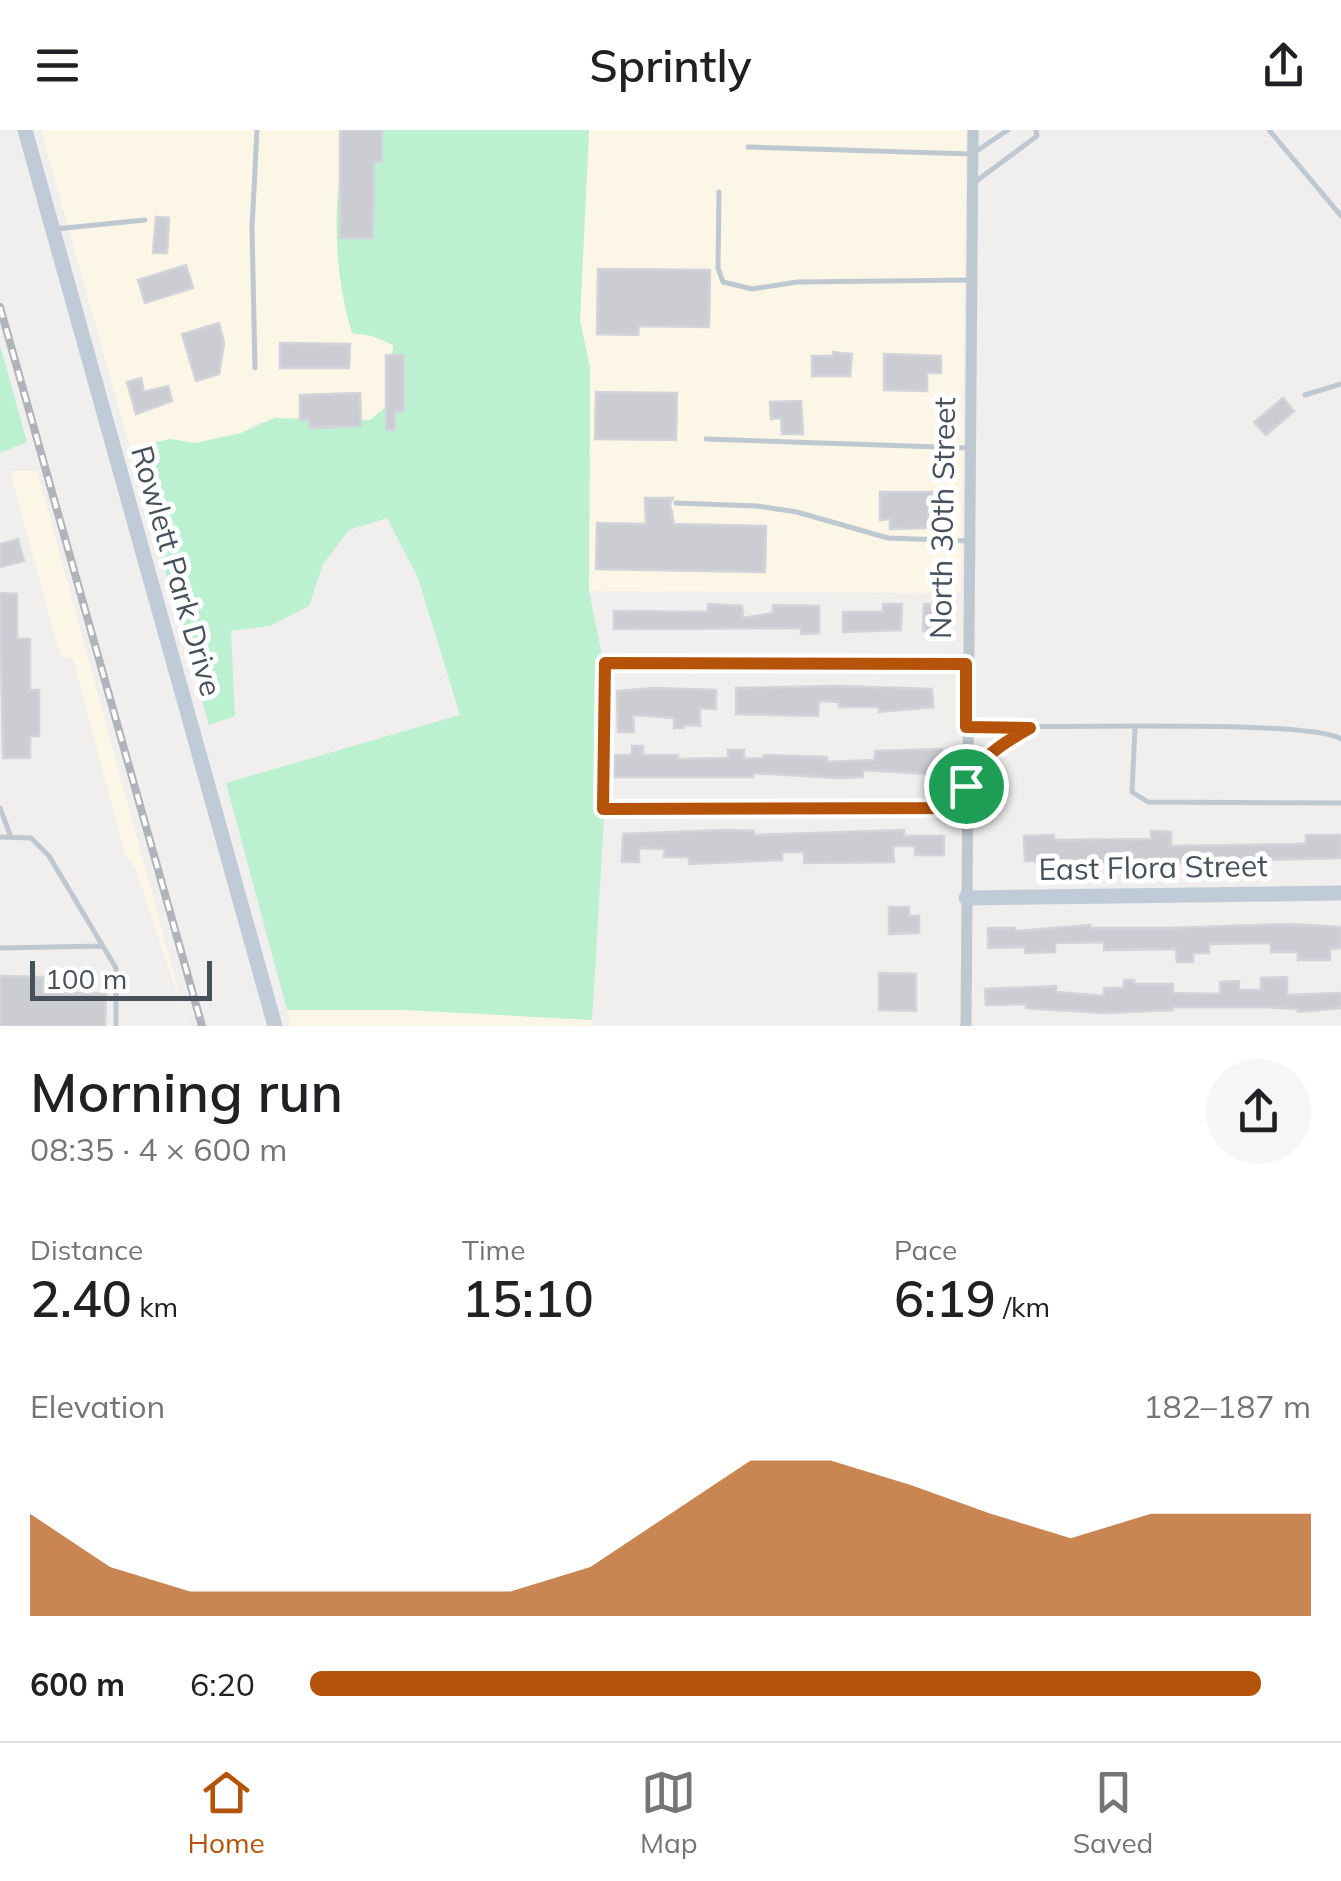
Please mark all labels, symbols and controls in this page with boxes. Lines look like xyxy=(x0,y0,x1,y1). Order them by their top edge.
text: Sprintly xyxy=(589,37,752,93)
icon: menu xyxy=(30,38,85,93)
icon: share xyxy=(1256,38,1311,93)
street label: North 30th Street xyxy=(921,397,963,639)
street label: Rowlett Park Drive xyxy=(123,441,231,700)
pin xyxy=(924,744,1009,829)
icon: arrive xyxy=(939,759,994,814)
street label: East Flora Street xyxy=(1038,846,1268,888)
scale bar xyxy=(30,956,212,1000)
text: 100 m xyxy=(45,961,127,996)
text: Morning run xyxy=(30,1057,343,1126)
button: share xyxy=(1206,1059,1311,1164)
text: 08:35 · 4 × 600 m xyxy=(30,1129,287,1169)
text: Distance xyxy=(30,1232,143,1267)
text: Time xyxy=(462,1232,525,1267)
text: Pace xyxy=(894,1232,957,1267)
text: 2.40 xyxy=(30,1267,132,1330)
text: 15:10 xyxy=(462,1267,594,1330)
text: 6:19 xyxy=(894,1267,996,1330)
text: km xyxy=(132,1289,178,1324)
text: /km xyxy=(996,1289,1050,1324)
text: Elevation xyxy=(30,1386,165,1426)
text: 182–187 m xyxy=(1143,1386,1311,1426)
text: 600 m xyxy=(30,1664,125,1704)
text: 6:20 xyxy=(190,1664,255,1704)
tab: Home xyxy=(188,1765,265,1860)
tab: Map xyxy=(640,1765,698,1860)
tab: Saved xyxy=(1073,1765,1153,1860)

